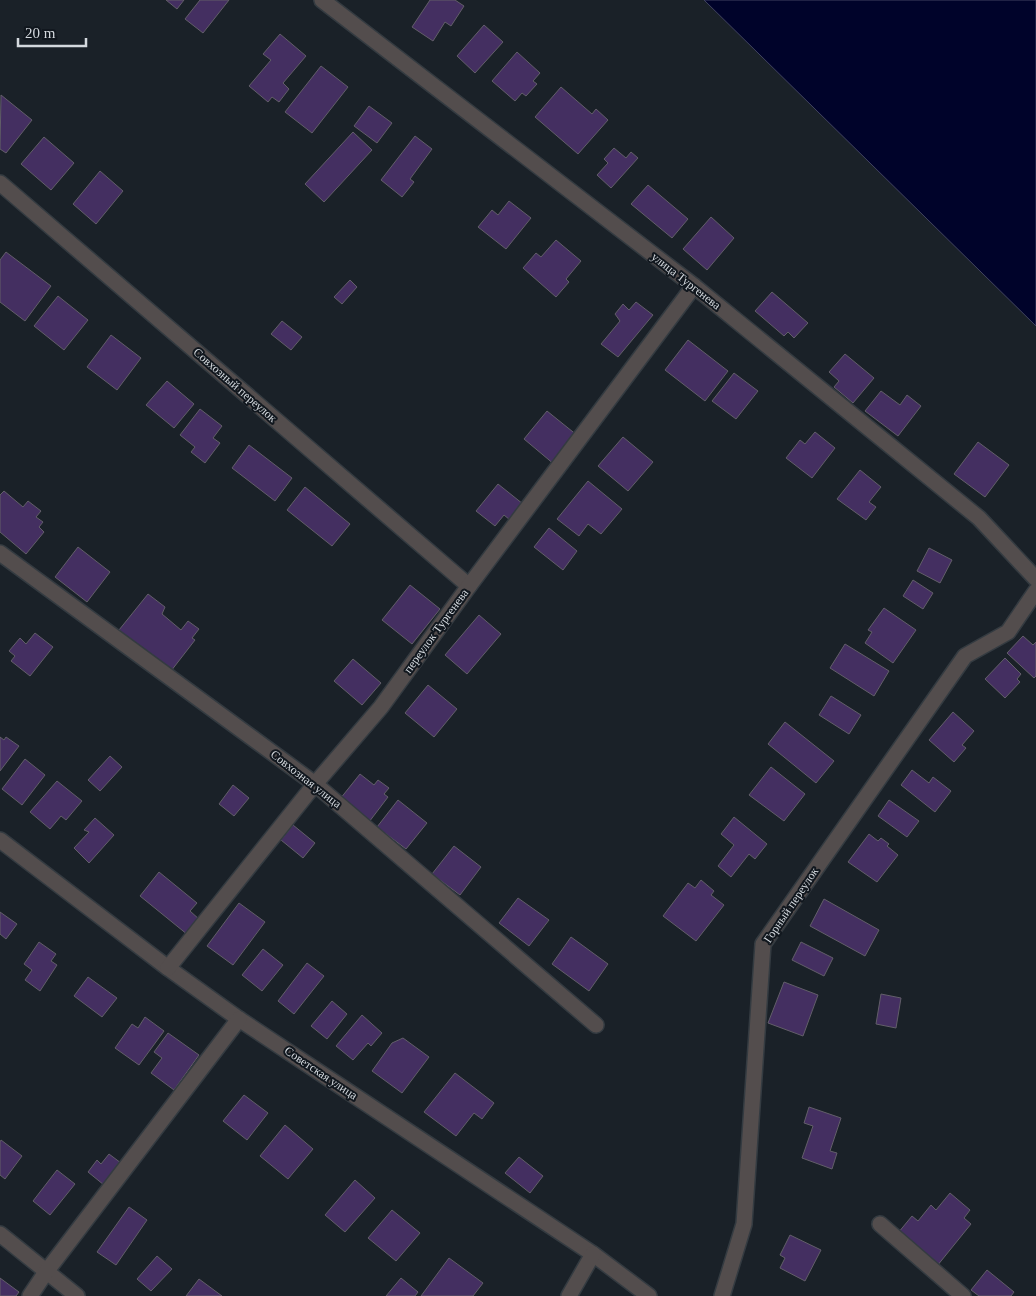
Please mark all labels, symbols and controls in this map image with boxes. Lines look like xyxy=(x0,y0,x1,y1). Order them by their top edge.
scale bar xyxy=(18,15,85,47)
text: 20 m xyxy=(25,25,56,41)
street label: улица Тургенева xyxy=(649,250,724,313)
street label: Совхозный переулок xyxy=(190,345,280,425)
street label: переулок Тургенева xyxy=(401,586,472,676)
street label: Совхозная улица xyxy=(268,747,345,811)
street label: Горный переулок xyxy=(761,865,821,945)
street label: Советская улица xyxy=(282,1043,361,1103)

